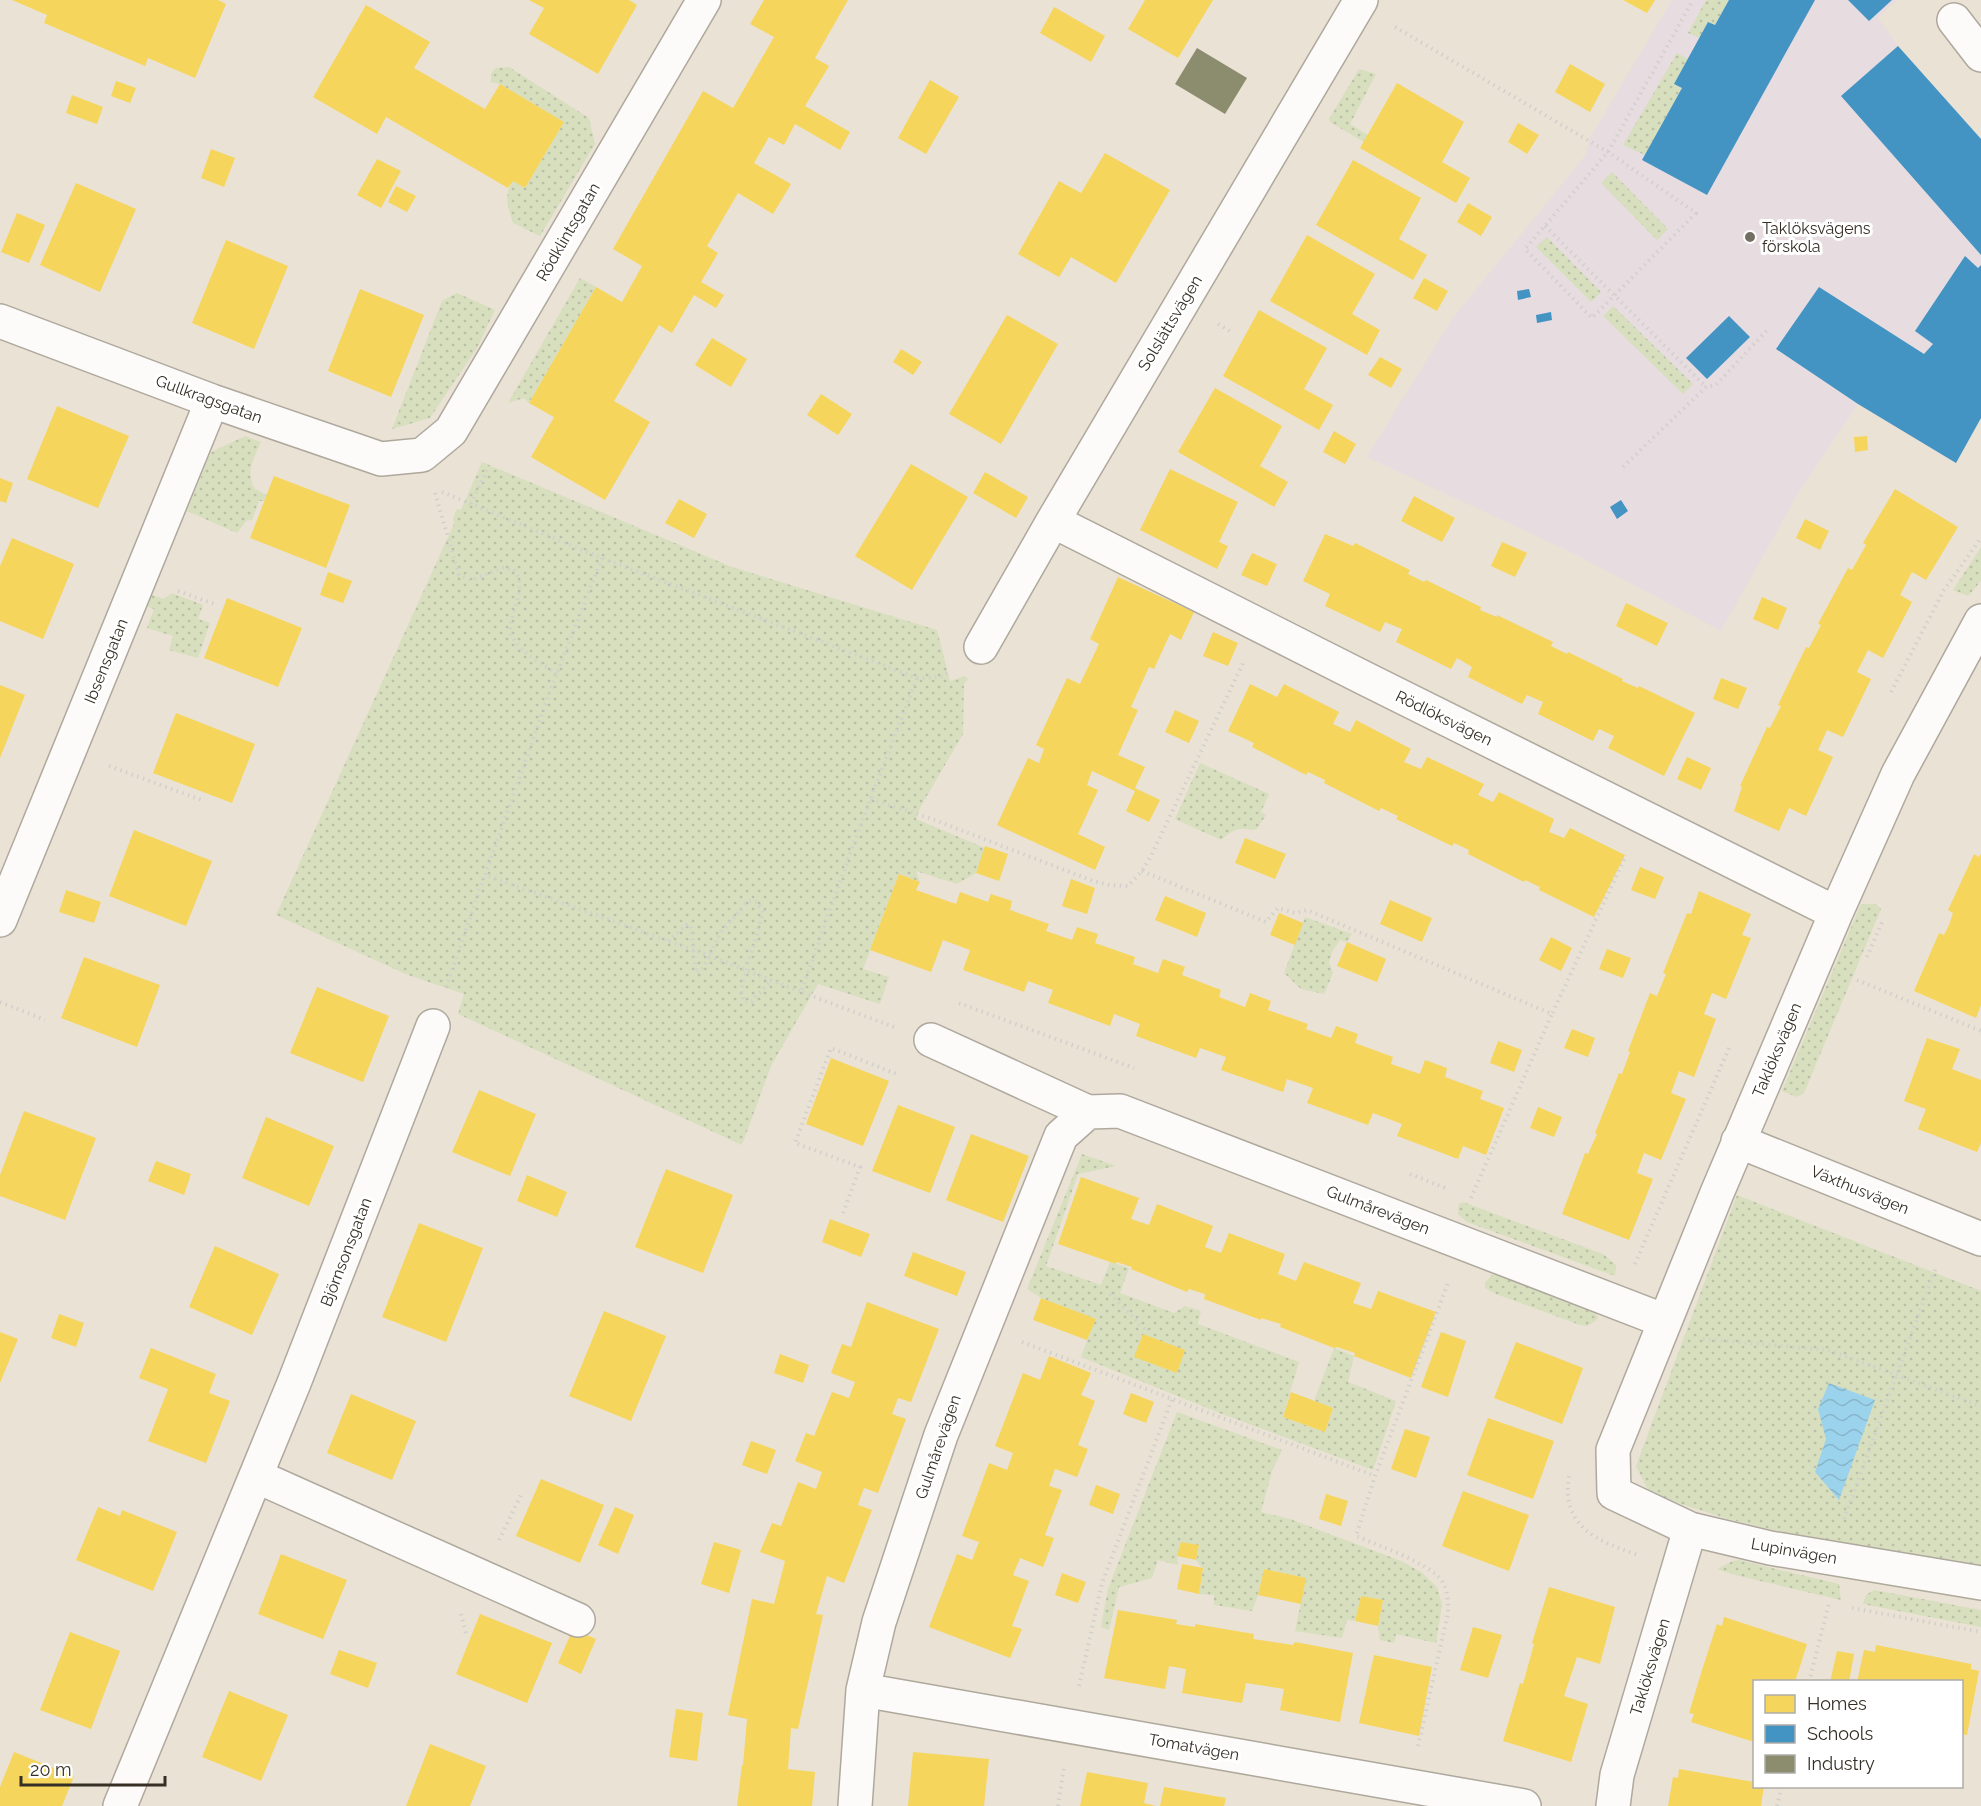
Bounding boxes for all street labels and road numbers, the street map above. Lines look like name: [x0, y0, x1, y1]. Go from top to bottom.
street label: Rödklintsgatan: [532, 179, 604, 285]
street label: Solslättsvägen: [1134, 272, 1206, 374]
street label: Gullkragsgatan: [153, 371, 265, 427]
street label: Ibsensgatan: [80, 616, 132, 706]
street label: Rödlöksvägen: [1393, 686, 1495, 750]
street label: Taklöksvägen: [1749, 1000, 1805, 1100]
street label: Växthusvägen: [1808, 1162, 1912, 1218]
street label: Gulmårevägen: [1324, 1182, 1432, 1238]
street label: Björnsonsgatan: [317, 1195, 375, 1309]
street label: Gulmårevägen: [911, 1392, 965, 1502]
street label: Lupinvägen: [1750, 1534, 1838, 1568]
street label: Taklöksvägen: [1626, 1616, 1674, 1718]
street label: Tomatvägen: [1147, 1730, 1241, 1764]

